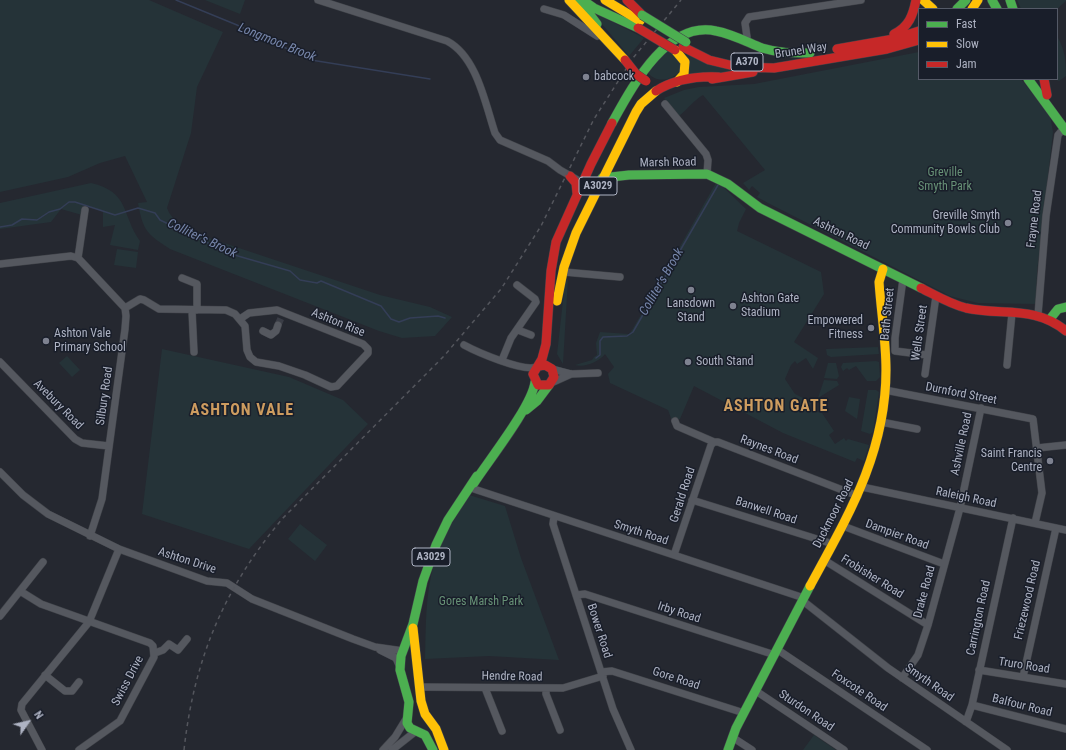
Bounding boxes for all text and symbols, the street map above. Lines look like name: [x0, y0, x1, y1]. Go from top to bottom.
legend: [918, 8, 1058, 80]
text: Fast: [956, 17, 976, 31]
water label: Longmoor Brook: [236, 20, 318, 66]
text: Slow: [956, 37, 979, 51]
street label: Brunel Way: [774, 40, 828, 62]
road number: A370: [731, 53, 763, 71]
text: Jam: [956, 57, 977, 71]
place label: babcock: [594, 70, 634, 84]
marker: babcock: [581, 72, 591, 82]
street label: Marsh Road: [640, 155, 696, 171]
park label: Greville Smyth Park: [918, 166, 972, 194]
road number: A3029: [579, 177, 617, 195]
street label: Frayne Road: [1024, 189, 1046, 249]
place label: Greville Smyth Community Bowls Club: [891, 209, 1000, 237]
street label: Ashton Road: [811, 214, 871, 254]
water label: Colliter's Brook: [165, 216, 239, 262]
marker: Greville Smyth Community Bowls Club: [1003, 218, 1013, 228]
water label: Colliter's Brook: [636, 246, 688, 318]
marker: Lansdown Stand: [686, 285, 696, 295]
street label: Bath Street: [878, 287, 898, 341]
place label: Ashton Gate Stadium: [741, 292, 799, 320]
place label: Lansdown Stand: [667, 297, 715, 325]
marker: Ashton Gate Stadium: [728, 301, 738, 311]
street label: Wells Street: [909, 304, 931, 362]
street label: Ashton Rise: [309, 306, 367, 340]
place label: Empowered Fitness: [808, 314, 863, 342]
marker: Empowered Fitness: [866, 323, 876, 333]
place label: Ashton Vale Primary School: [54, 327, 126, 355]
marker: Ashton Vale Primary School: [41, 336, 51, 346]
place label: South Stand: [696, 355, 753, 369]
marker: South Stand: [683, 357, 693, 367]
street label: Silbury Road: [94, 366, 116, 426]
street label: Avebury Road: [30, 377, 86, 433]
street label: Durnford Street: [924, 380, 998, 408]
district label: ASHTON GATE: [724, 397, 828, 417]
district label: ASHTON VALE: [190, 401, 294, 421]
street label: Ashville Road: [948, 411, 976, 477]
street label: Raynes Road: [738, 432, 800, 468]
place label: Saint Francis Centre: [981, 447, 1042, 475]
marker: Saint Francis Centre: [1045, 456, 1055, 466]
street label: Gerald Road: [667, 465, 699, 525]
street label: Duckmoor Road: [811, 477, 857, 551]
street label: Raleigh Road: [934, 485, 998, 511]
street label: Banwell Road: [733, 494, 799, 528]
street label: Smyth Road: [612, 517, 670, 549]
street label: Dampier Road: [863, 517, 931, 553]
street label: Ashton Drive: [156, 545, 218, 577]
road number: A3029: [412, 548, 450, 566]
street label: Frobisher Road: [838, 552, 906, 602]
street label: Friezewood Road: [1012, 559, 1044, 641]
street label: Drake Road: [911, 564, 939, 620]
street label: Carrington Road: [964, 579, 994, 657]
park label: Gores Marsh Park: [439, 595, 523, 609]
street label: Irby Road: [656, 599, 702, 627]
street label: Bower Road: [583, 602, 615, 660]
street label: Swiss Drive: [109, 654, 147, 708]
street label: Truro Road: [997, 655, 1051, 677]
street label: Smyth Road: [902, 661, 956, 705]
street label: Gore Road: [650, 665, 702, 693]
street label: Foxcote Road: [828, 667, 890, 715]
street label: Hendre Road: [481, 669, 543, 685]
street label: Sturdon Road: [776, 687, 836, 735]
street label: Balfour Road: [991, 692, 1053, 720]
north arrow: [8, 702, 48, 742]
text: N: [31, 709, 46, 721]

